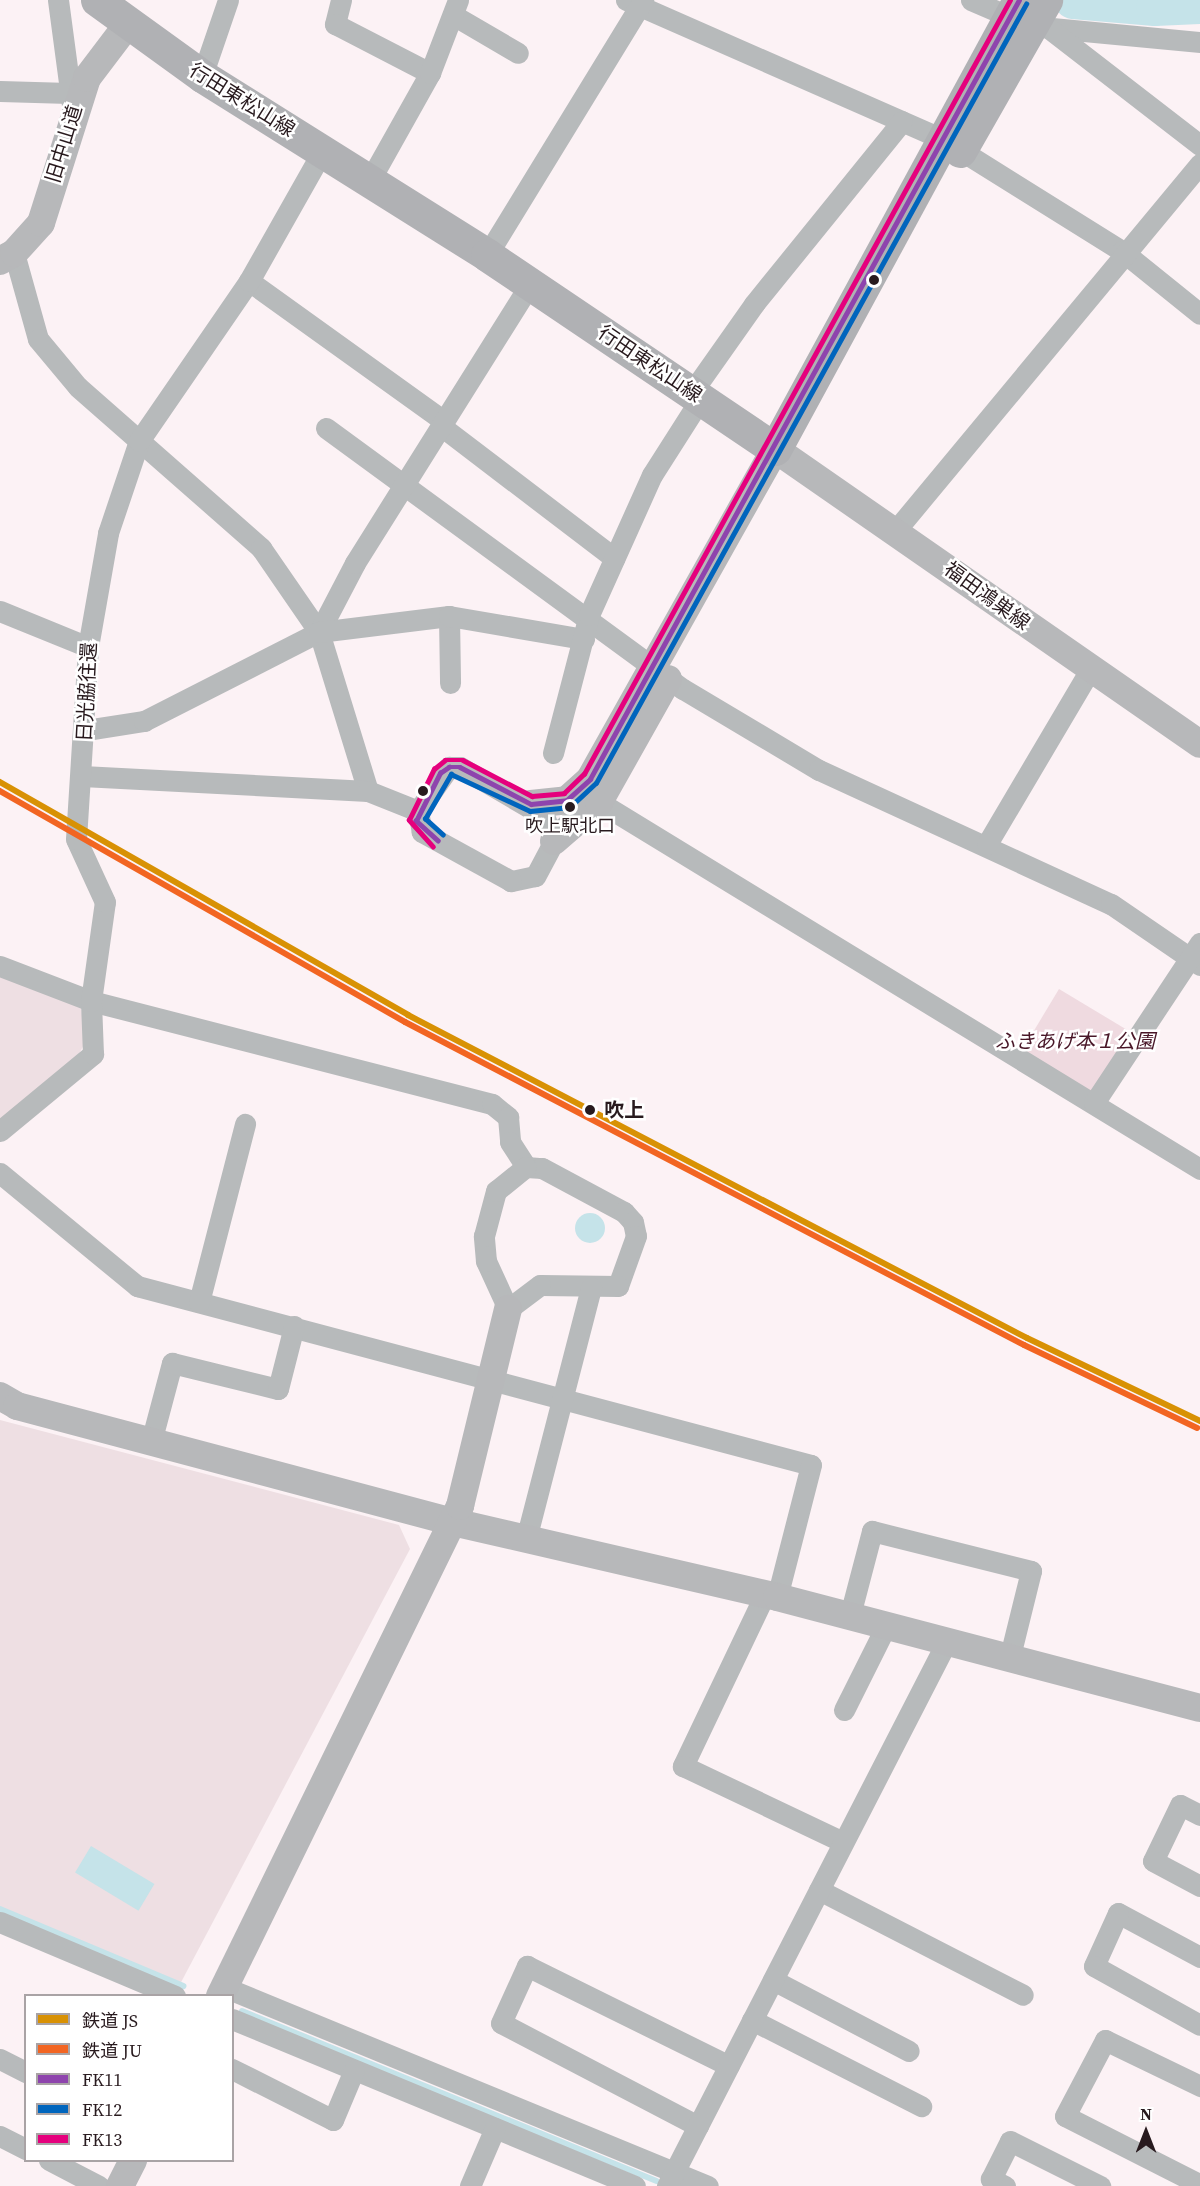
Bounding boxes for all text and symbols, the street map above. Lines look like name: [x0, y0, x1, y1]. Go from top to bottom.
street label: 行田東松山線: [185, 58, 299, 142]
street label: 旧中山道: [41, 102, 87, 186]
unlabelled marker: [868, 274, 880, 286]
street label: 行田東松山線: [594, 321, 706, 407]
street label: 福田鴻巣線: [939, 557, 1035, 635]
street label: 日光脇往還: [72, 641, 102, 743]
unlabelled marker: [417, 785, 429, 797]
marker: 吹上駅北口: [564, 801, 576, 813]
place label: 吹上駅北口: [525, 815, 615, 837]
park label: ふきあげ本１公園: [995, 1029, 1155, 1053]
place label: 吹上: [604, 1098, 644, 1122]
marker: 吹上: [581, 1101, 599, 1119]
legend: [24, 1994, 234, 2162]
text: 鉄道 JS: [82, 2008, 138, 2033]
text: 鉄道 JU: [82, 2038, 142, 2063]
text: FK11: [82, 2067, 122, 2092]
text: FK12: [82, 2097, 122, 2122]
north arrow: [1116, 2102, 1176, 2162]
text: N: [1140, 2103, 1152, 2125]
text: FK13: [82, 2127, 122, 2152]

